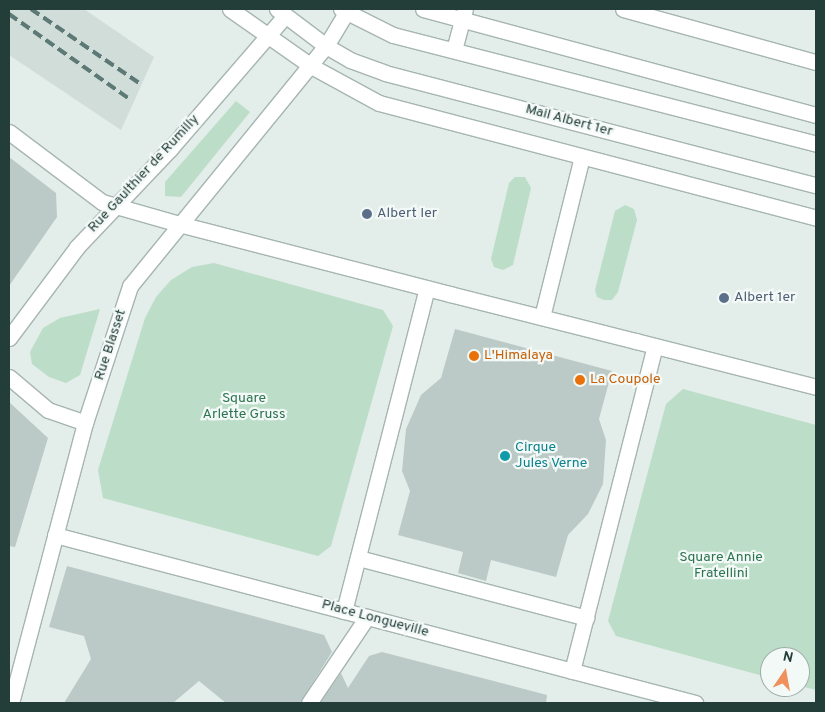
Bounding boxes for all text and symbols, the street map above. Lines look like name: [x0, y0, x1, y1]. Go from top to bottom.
street label: Mail Albert 1er: [523, 101, 615, 141]
street label: Rue Gaulthier de Rumilly: [85, 112, 203, 236]
place label: Albert Ier: [377, 206, 437, 222]
marker: Albert Ier: [361, 208, 373, 220]
place label: Albert 1er: [734, 290, 796, 306]
marker: Albert 1er: [718, 292, 730, 304]
street label: Rue Blasset: [92, 307, 130, 383]
place label: L'Himalaya: [484, 348, 553, 364]
marker: L'Himalaya: [468, 350, 480, 362]
place label: La Coupole: [590, 372, 661, 388]
marker: La Coupole: [574, 374, 586, 386]
park label: Square Arlette Gruss: [203, 391, 285, 424]
place label: Cirque Jules Verne: [515, 440, 588, 472]
marker: Cirque Jules Verne: [499, 450, 511, 462]
park label: Square Annie Fratellini: [679, 550, 763, 582]
street label: Place Longueville: [320, 597, 430, 641]
north arrow: [760, 647, 810, 697]
text: N: [781, 648, 795, 667]

